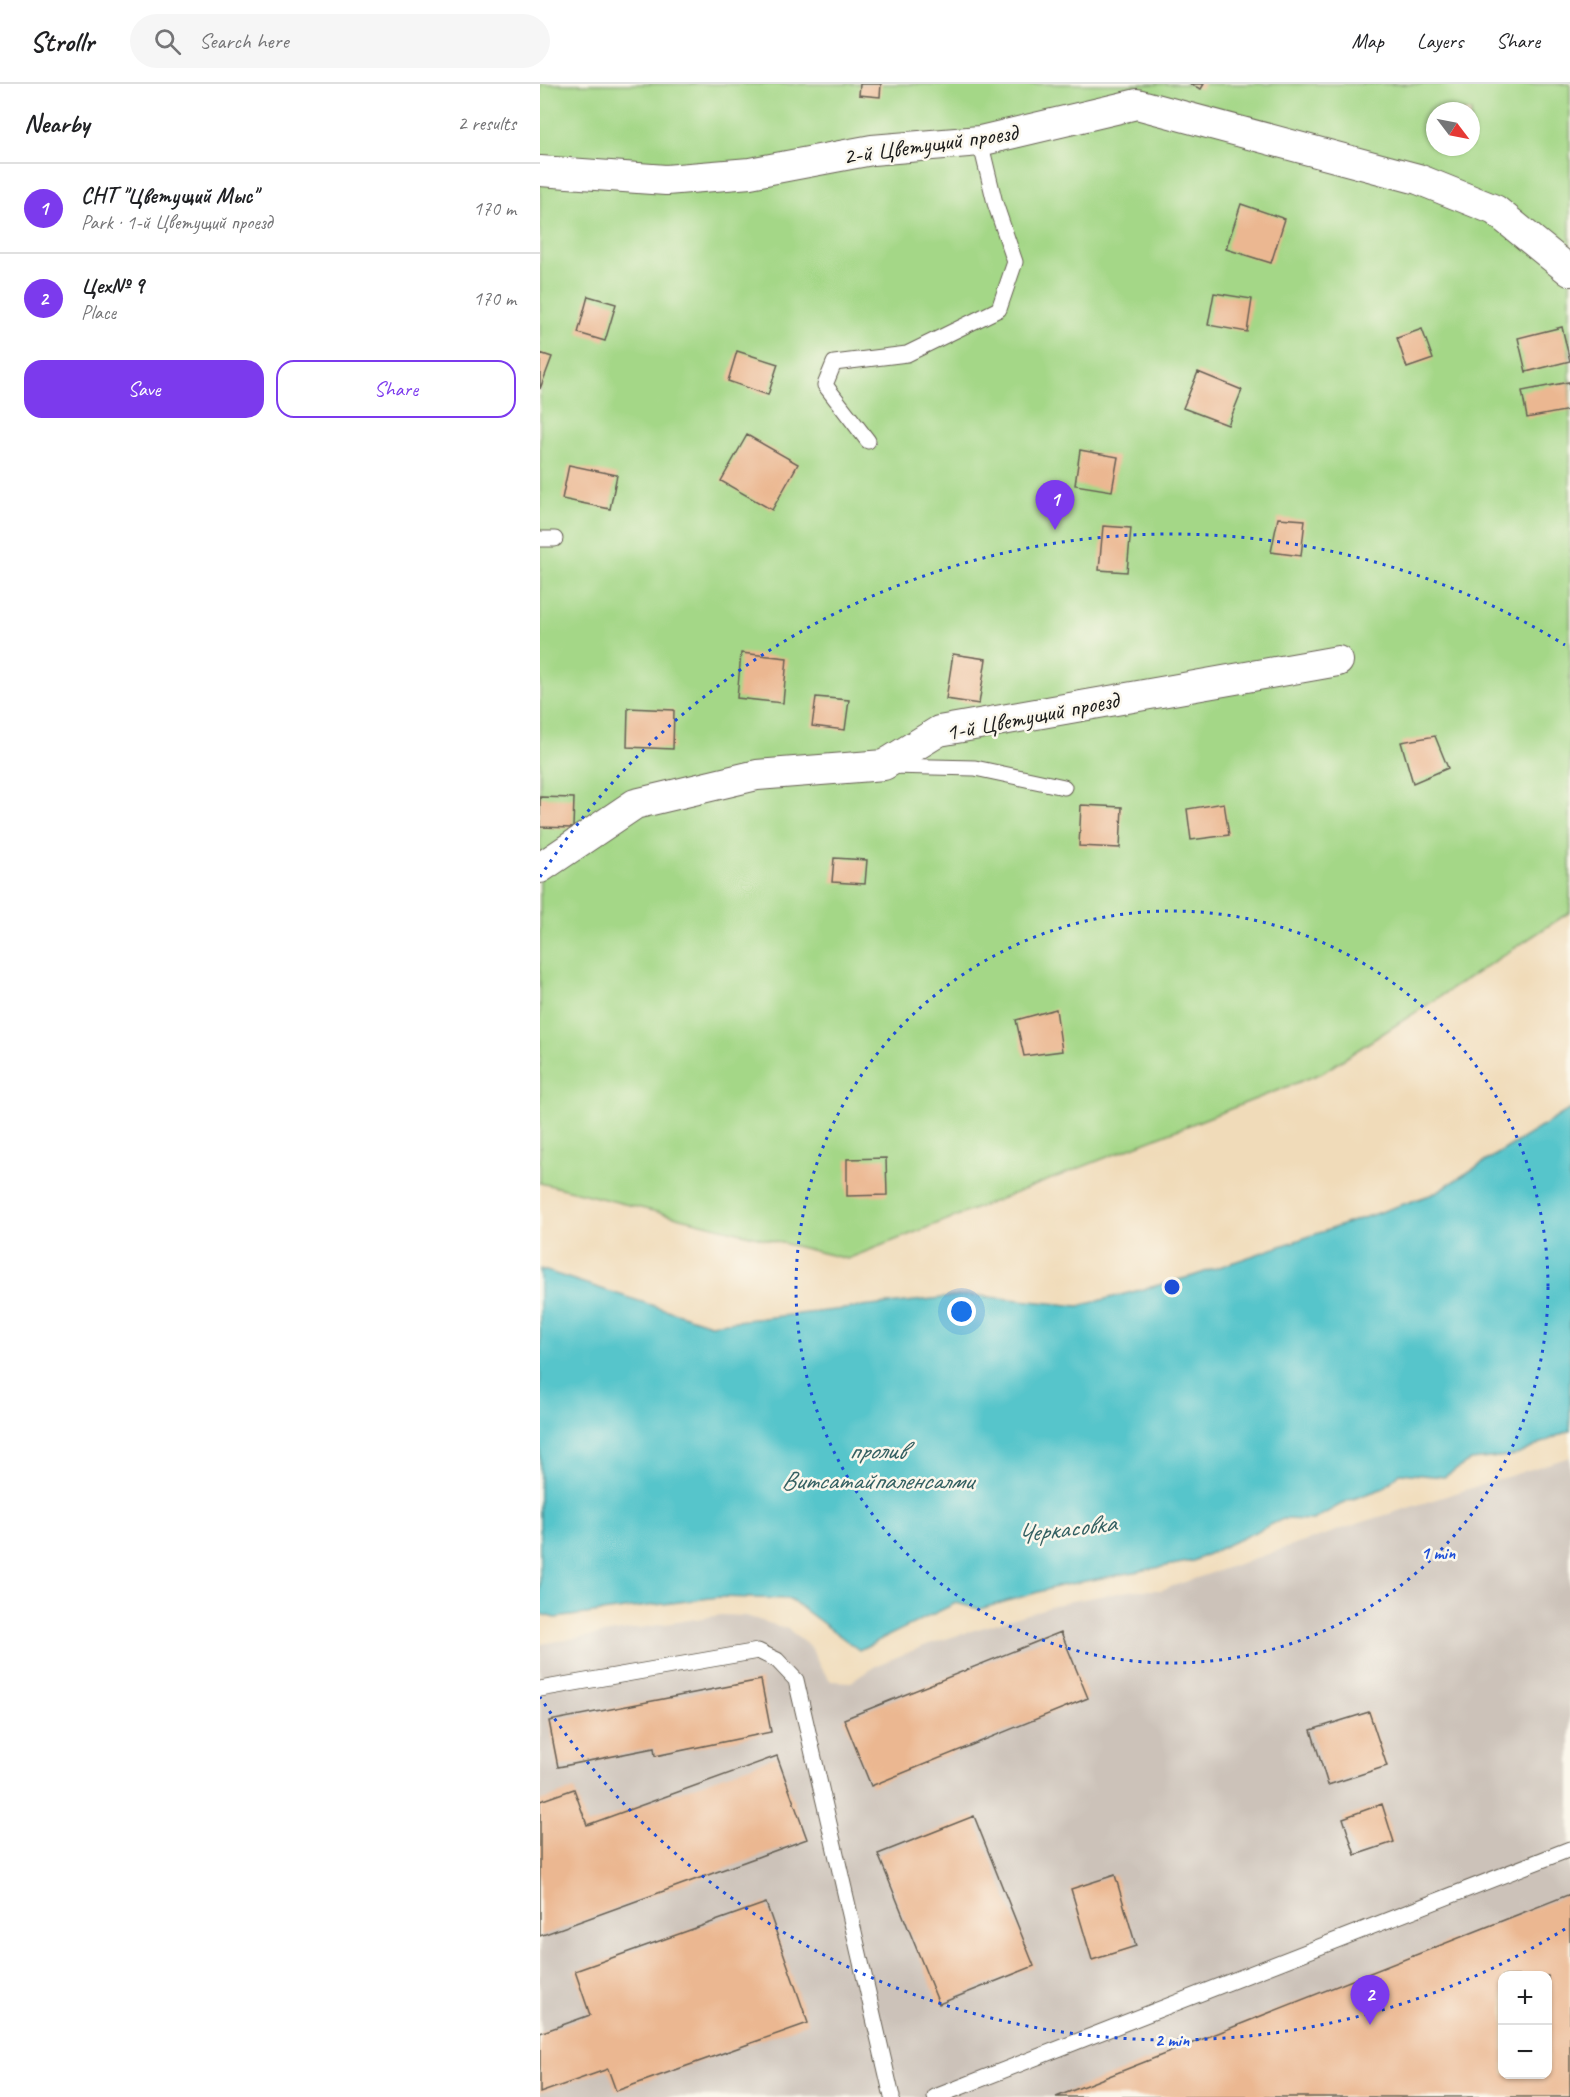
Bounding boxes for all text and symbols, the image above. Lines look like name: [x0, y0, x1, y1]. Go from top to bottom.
search box: [130, 14, 550, 68]
text: Strollr: [30, 24, 94, 59]
icon: search: [151, 25, 184, 58]
text: Search here: [199, 27, 289, 55]
text: Map: [1351, 28, 1384, 54]
text: Layers: [1417, 28, 1463, 54]
text: Share: [1496, 28, 1540, 54]
north arrow: [1426, 102, 1480, 156]
text: Nearby: [24, 107, 89, 140]
text: 2 results: [457, 111, 516, 136]
street label: 2-й Цветущий проезд: [841, 117, 1021, 171]
text: СНТ "Цветущий Мыс": [81, 182, 258, 210]
text: 1: [39, 196, 48, 221]
text: 170 m: [473, 196, 516, 221]
text: Park · 1-й Цветущий проезд: [81, 210, 272, 235]
text: Цех№ 9: [81, 272, 144, 300]
text: 2: [39, 286, 48, 311]
text: 170 m: [473, 286, 516, 311]
text: Place: [81, 300, 116, 325]
button: Save: [24, 360, 264, 418]
button: Share: [276, 360, 516, 418]
pin: 1: [1036, 480, 1074, 530]
street label: 1-й Цветущий проезд: [943, 684, 1123, 747]
centre of rings: [1162, 1277, 1182, 1297]
your location: [947, 1297, 976, 1326]
water label: пролив Витсатайпаленсалми: [781, 1434, 977, 1497]
water label: Черкасовка: [1015, 1506, 1120, 1551]
text: 1 min: [1421, 1542, 1456, 1564]
map controls: [1498, 1971, 1552, 2079]
button: +: [1498, 1971, 1552, 2025]
pin: 2: [1350, 1976, 1390, 2025]
button: −: [1498, 2025, 1552, 2079]
text: 2 min: [1155, 2029, 1190, 2051]

